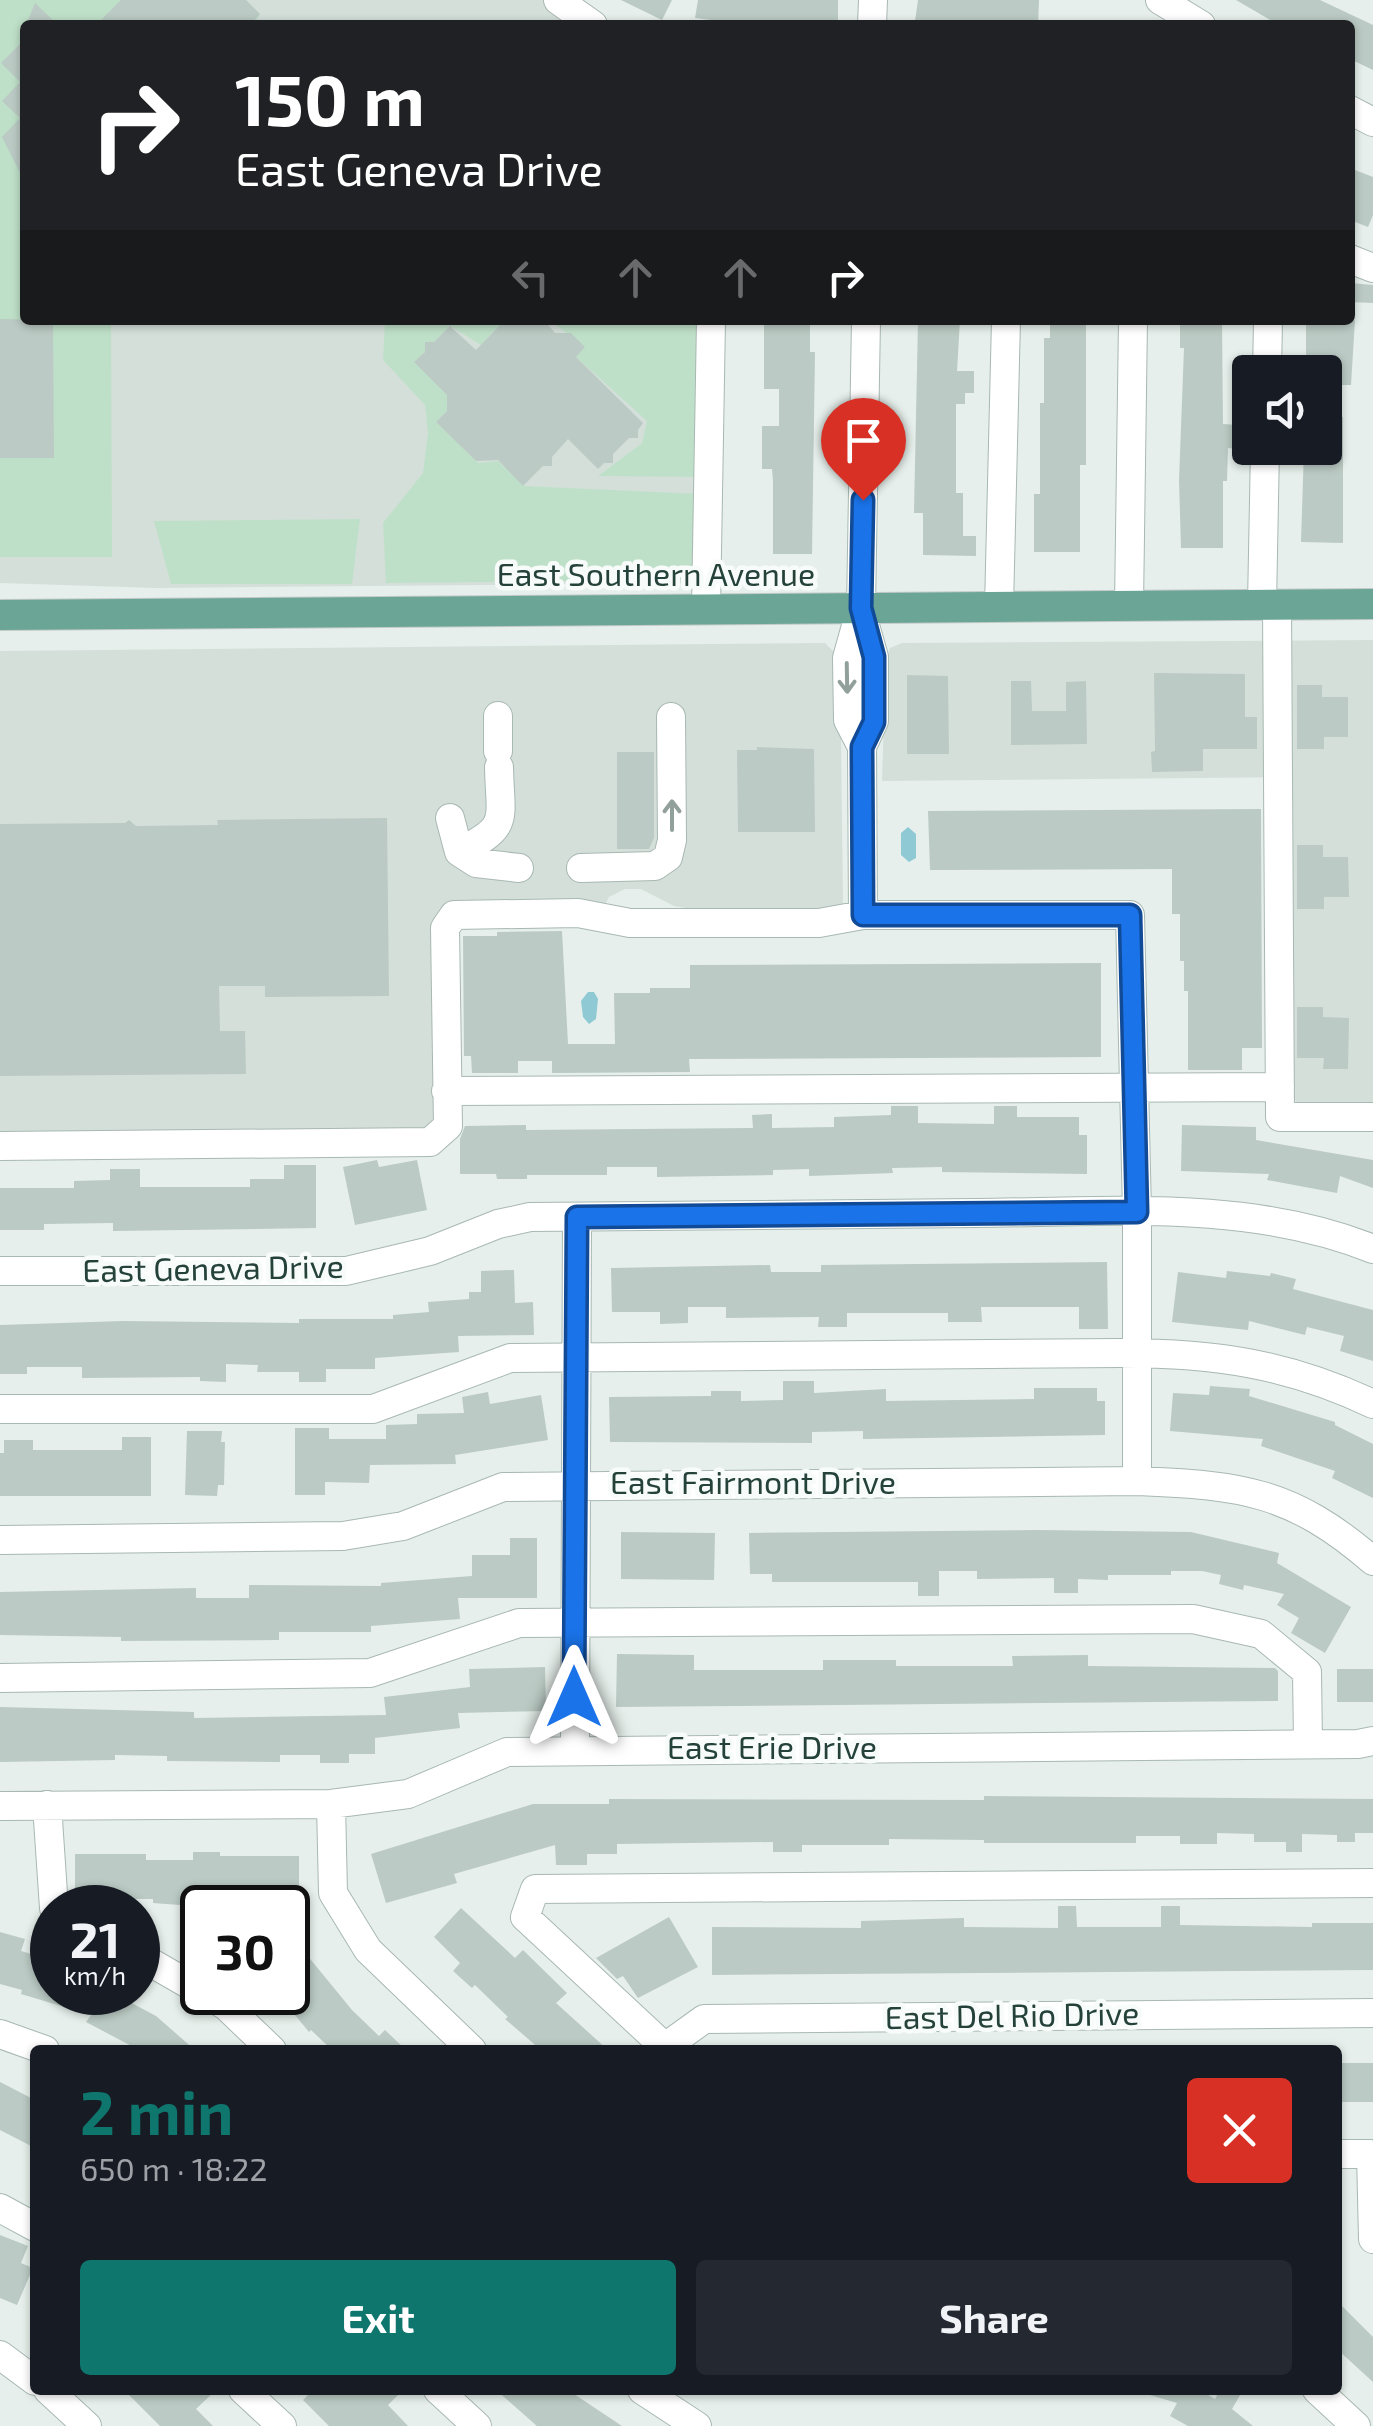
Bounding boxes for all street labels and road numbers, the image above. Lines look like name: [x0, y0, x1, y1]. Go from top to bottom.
street label: East Southern Avenue: [497, 554, 815, 592]
street label: East Geneva Drive: [82, 1246, 344, 1288]
street label: East Fairmont Drive: [610, 1462, 896, 1500]
street label: East Erie Drive: [667, 1727, 877, 1765]
street label: East Del Rio Drive: [884, 1993, 1139, 2035]

